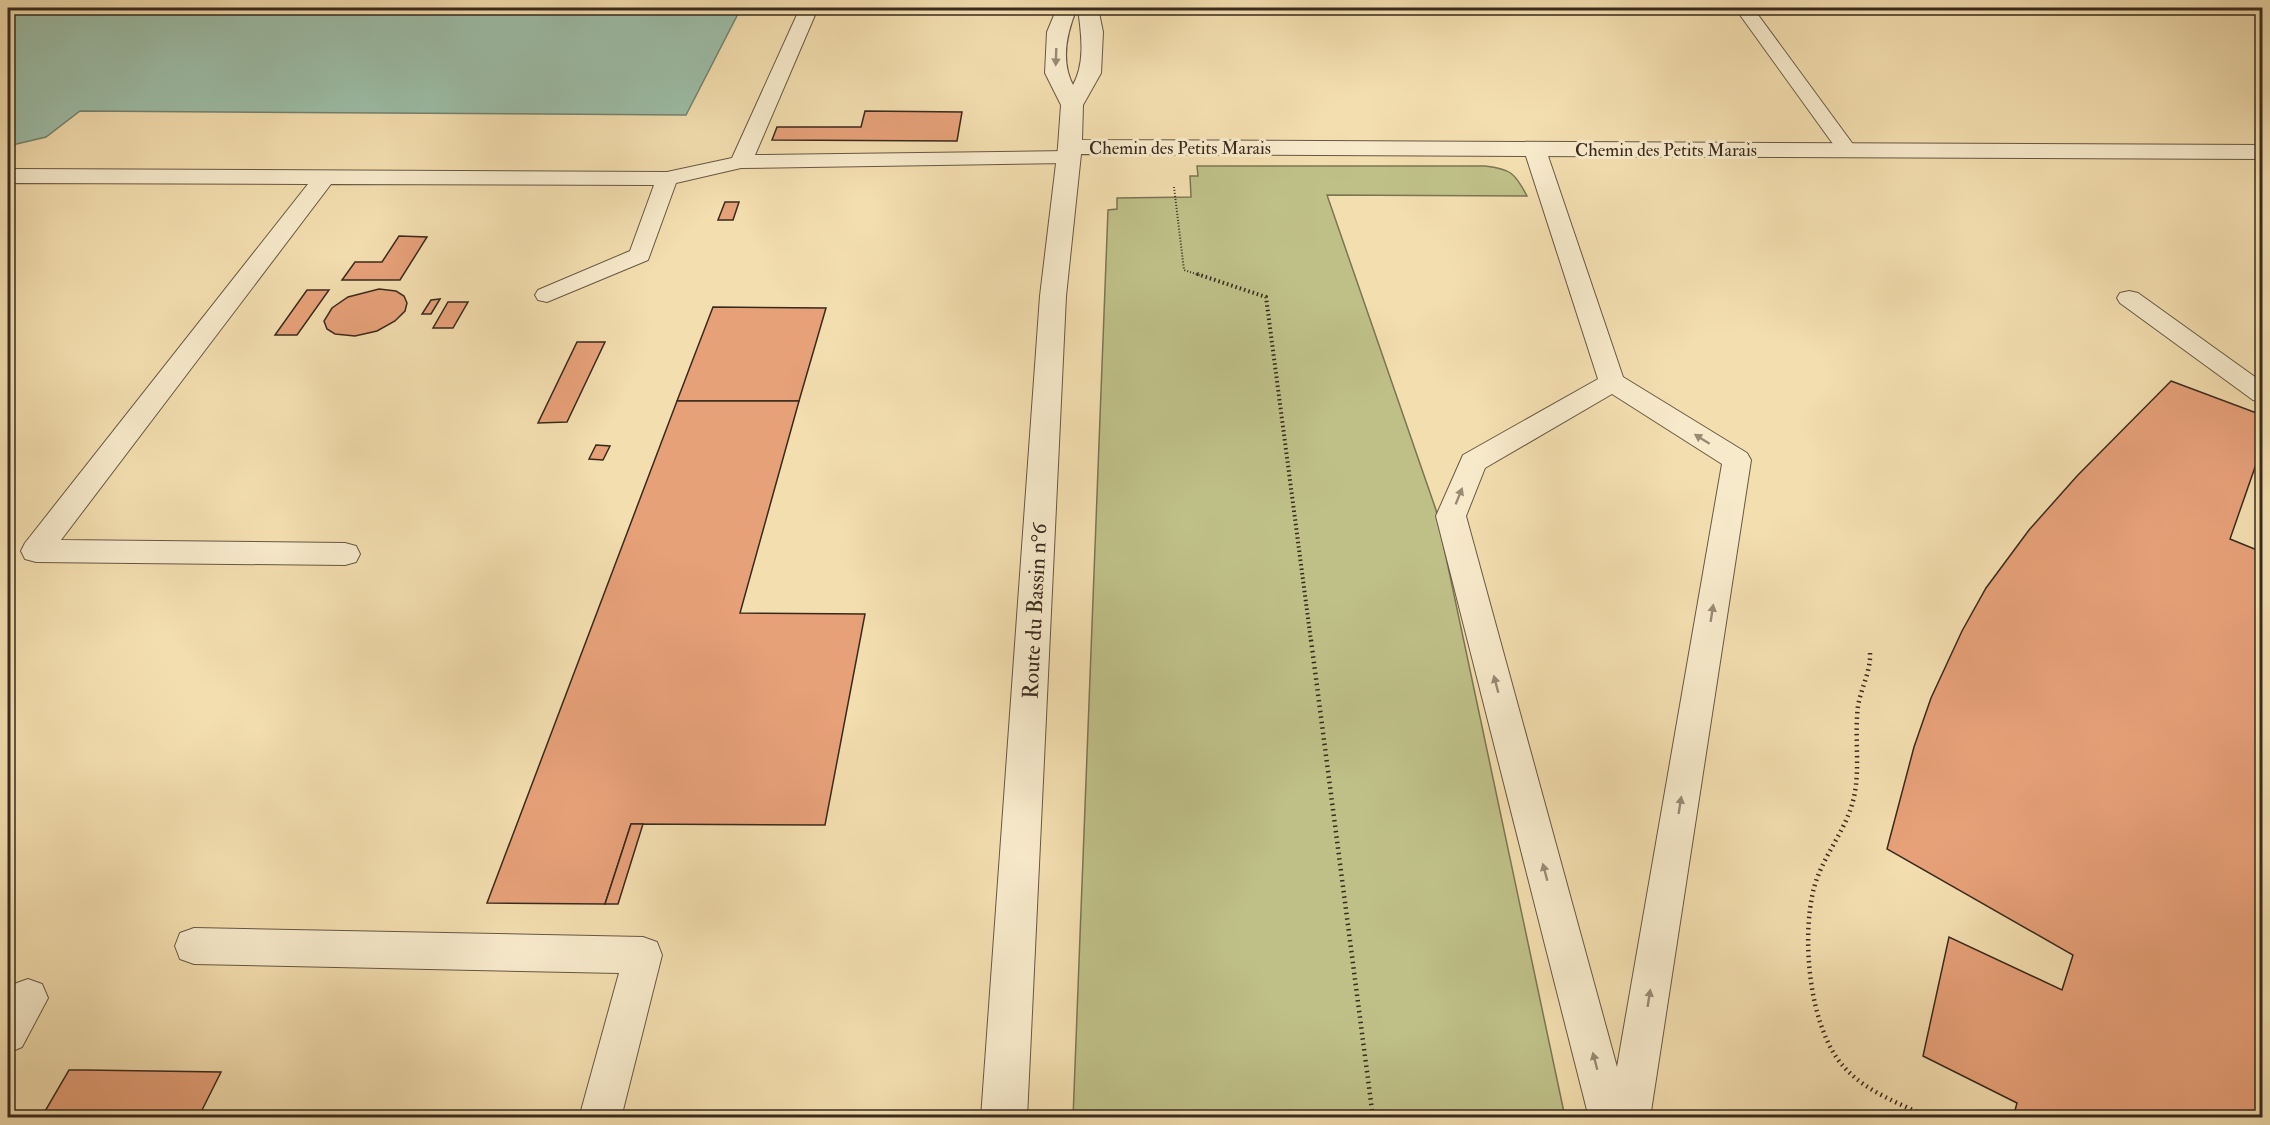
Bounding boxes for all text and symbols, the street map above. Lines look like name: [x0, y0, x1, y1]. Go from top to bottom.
one-way arrow: [1051, 47, 1061, 66]
street label: Chemin des Petits Marais: [1089, 137, 1271, 160]
street label: Chemin des Petits Marais: [1575, 139, 1757, 162]
one-way arrow: [1694, 433, 1710, 444]
one-way arrow: [1455, 487, 1464, 505]
street label: Route du Bassin n°6: [1016, 521, 1054, 700]
one-way arrow: [1707, 603, 1716, 622]
one-way arrow: [1490, 675, 1500, 693]
one-way arrow: [1676, 796, 1685, 815]
one-way arrow: [1540, 863, 1550, 882]
one-way arrow: [1645, 988, 1654, 1007]
one-way arrow: [1590, 1052, 1600, 1070]

